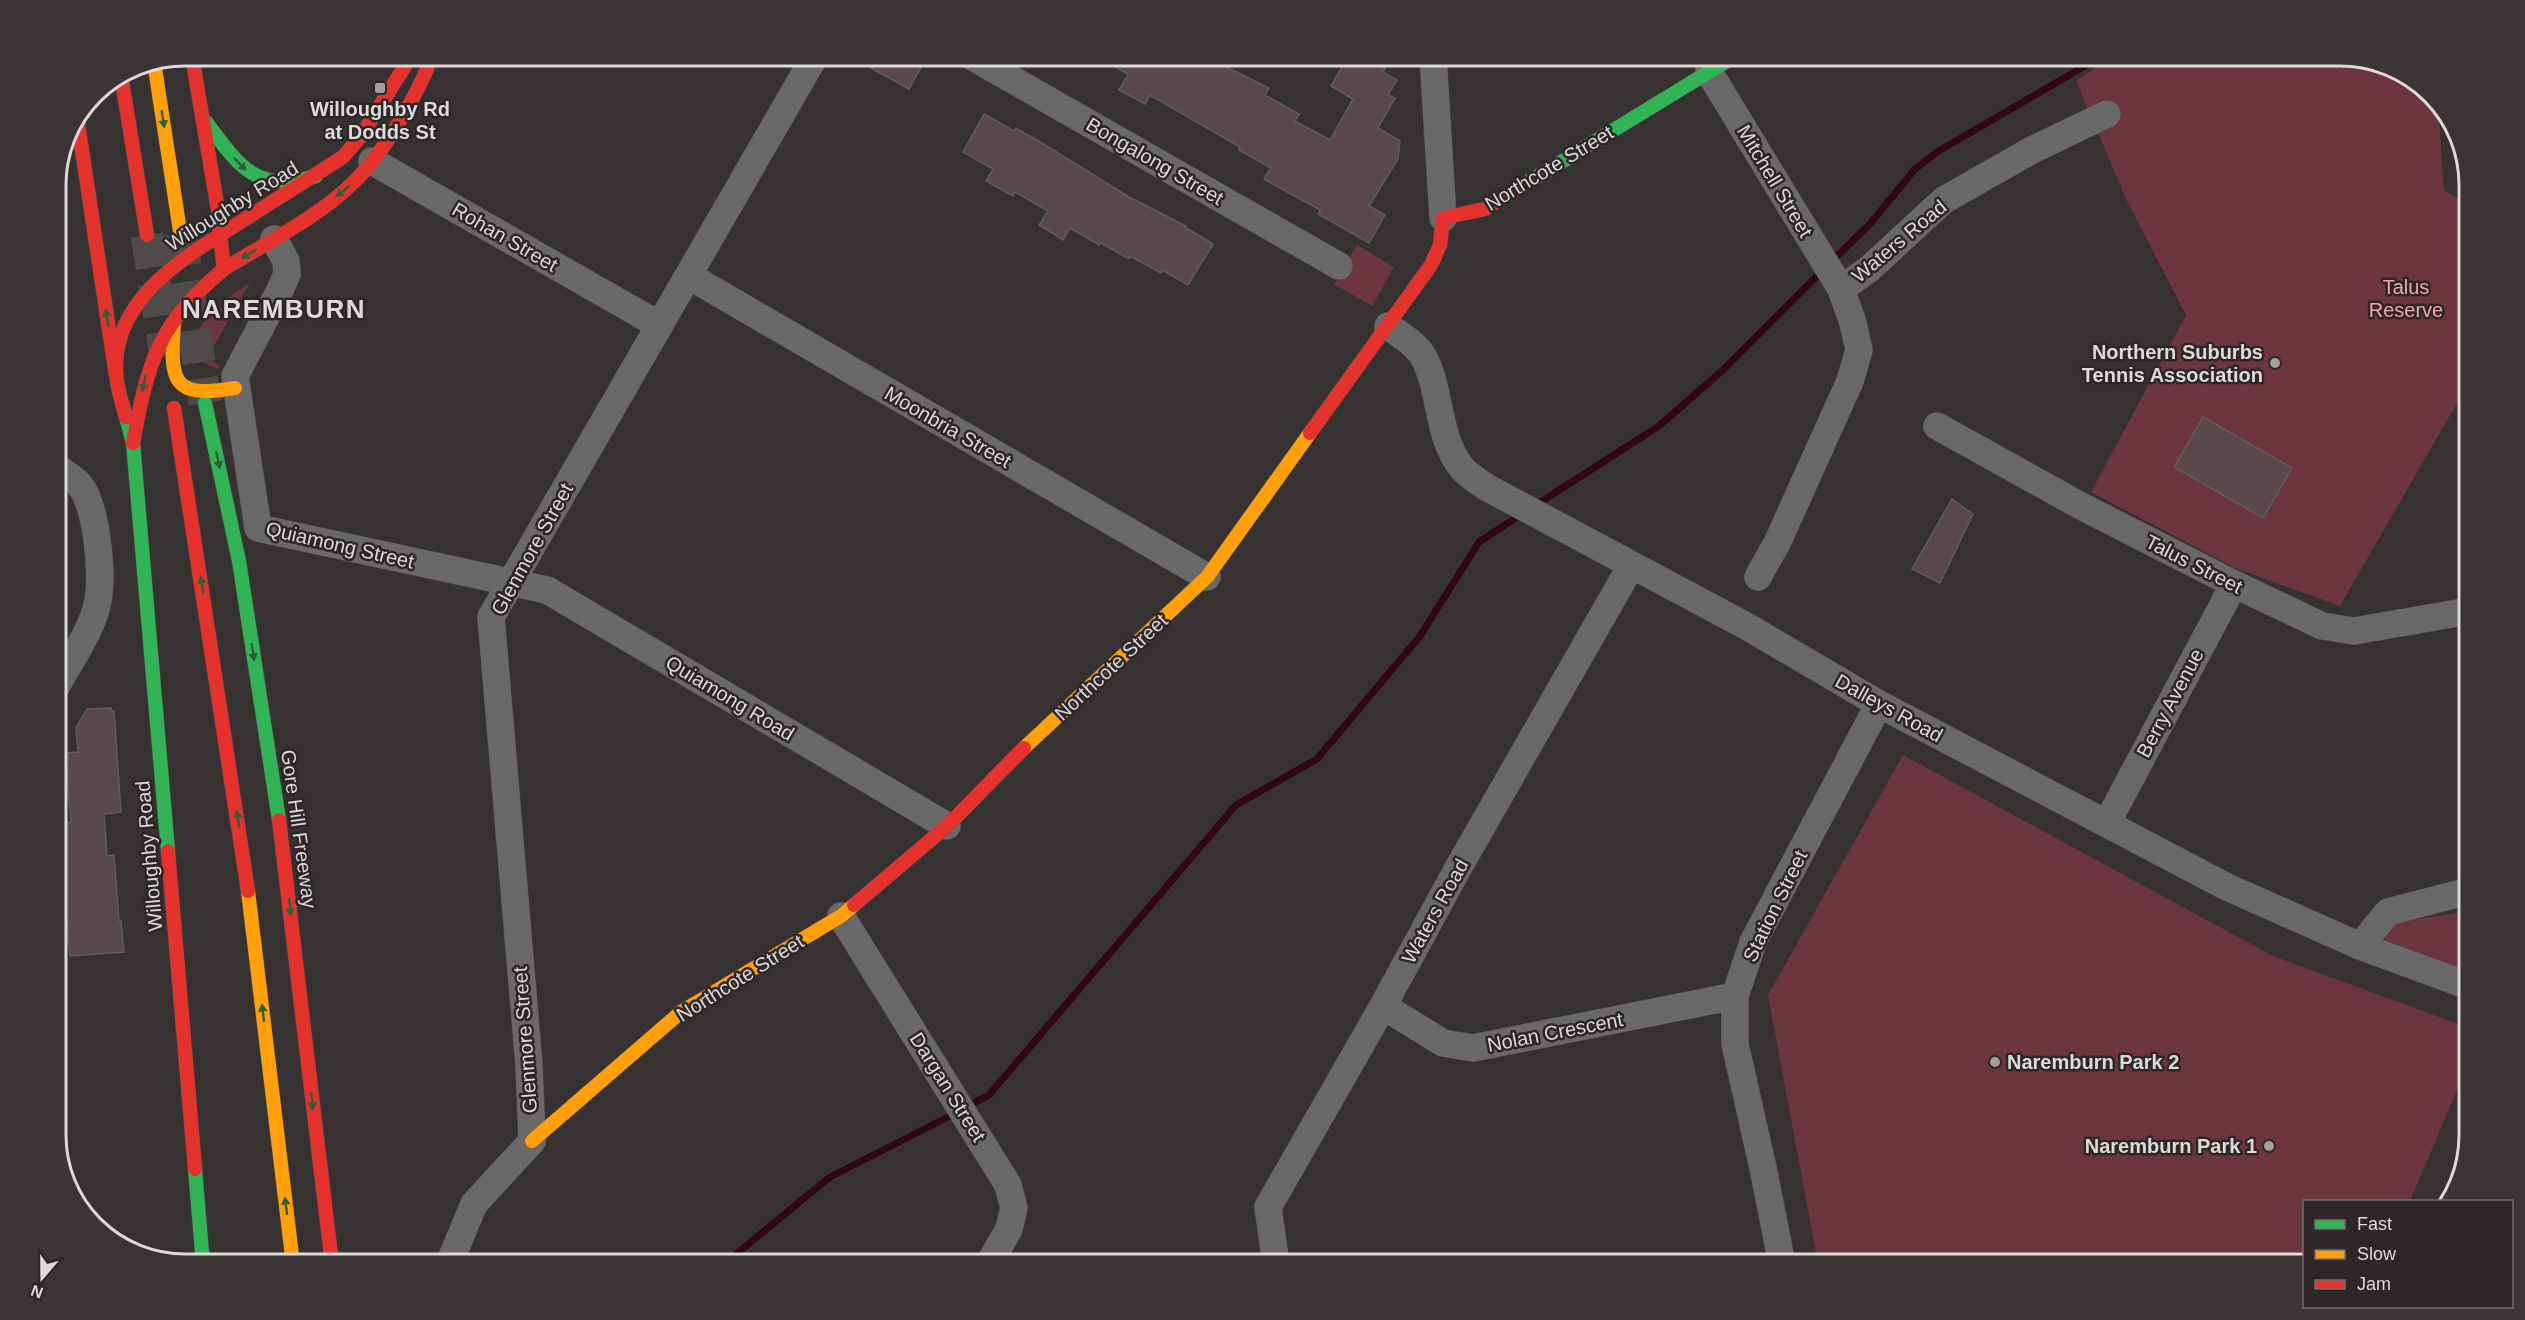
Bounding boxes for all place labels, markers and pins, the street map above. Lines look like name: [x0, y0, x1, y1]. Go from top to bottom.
marker: Willoughby Rd at Dodds St: [373, 81, 387, 95]
place label: Willoughby Rd at Dodds St: [310, 98, 450, 143]
place label: Northern Suburbs Tennis Association: [2082, 341, 2263, 386]
marker: Northern Suburbs Tennis Association: [2268, 356, 2282, 370]
place label: Naremburn Park 2: [2007, 1051, 2179, 1073]
marker: Naremburn Park 2: [1988, 1055, 2002, 1069]
place label: Naremburn Park 1: [2085, 1135, 2257, 1157]
marker: Naremburn Park 1: [2262, 1139, 2276, 1153]

